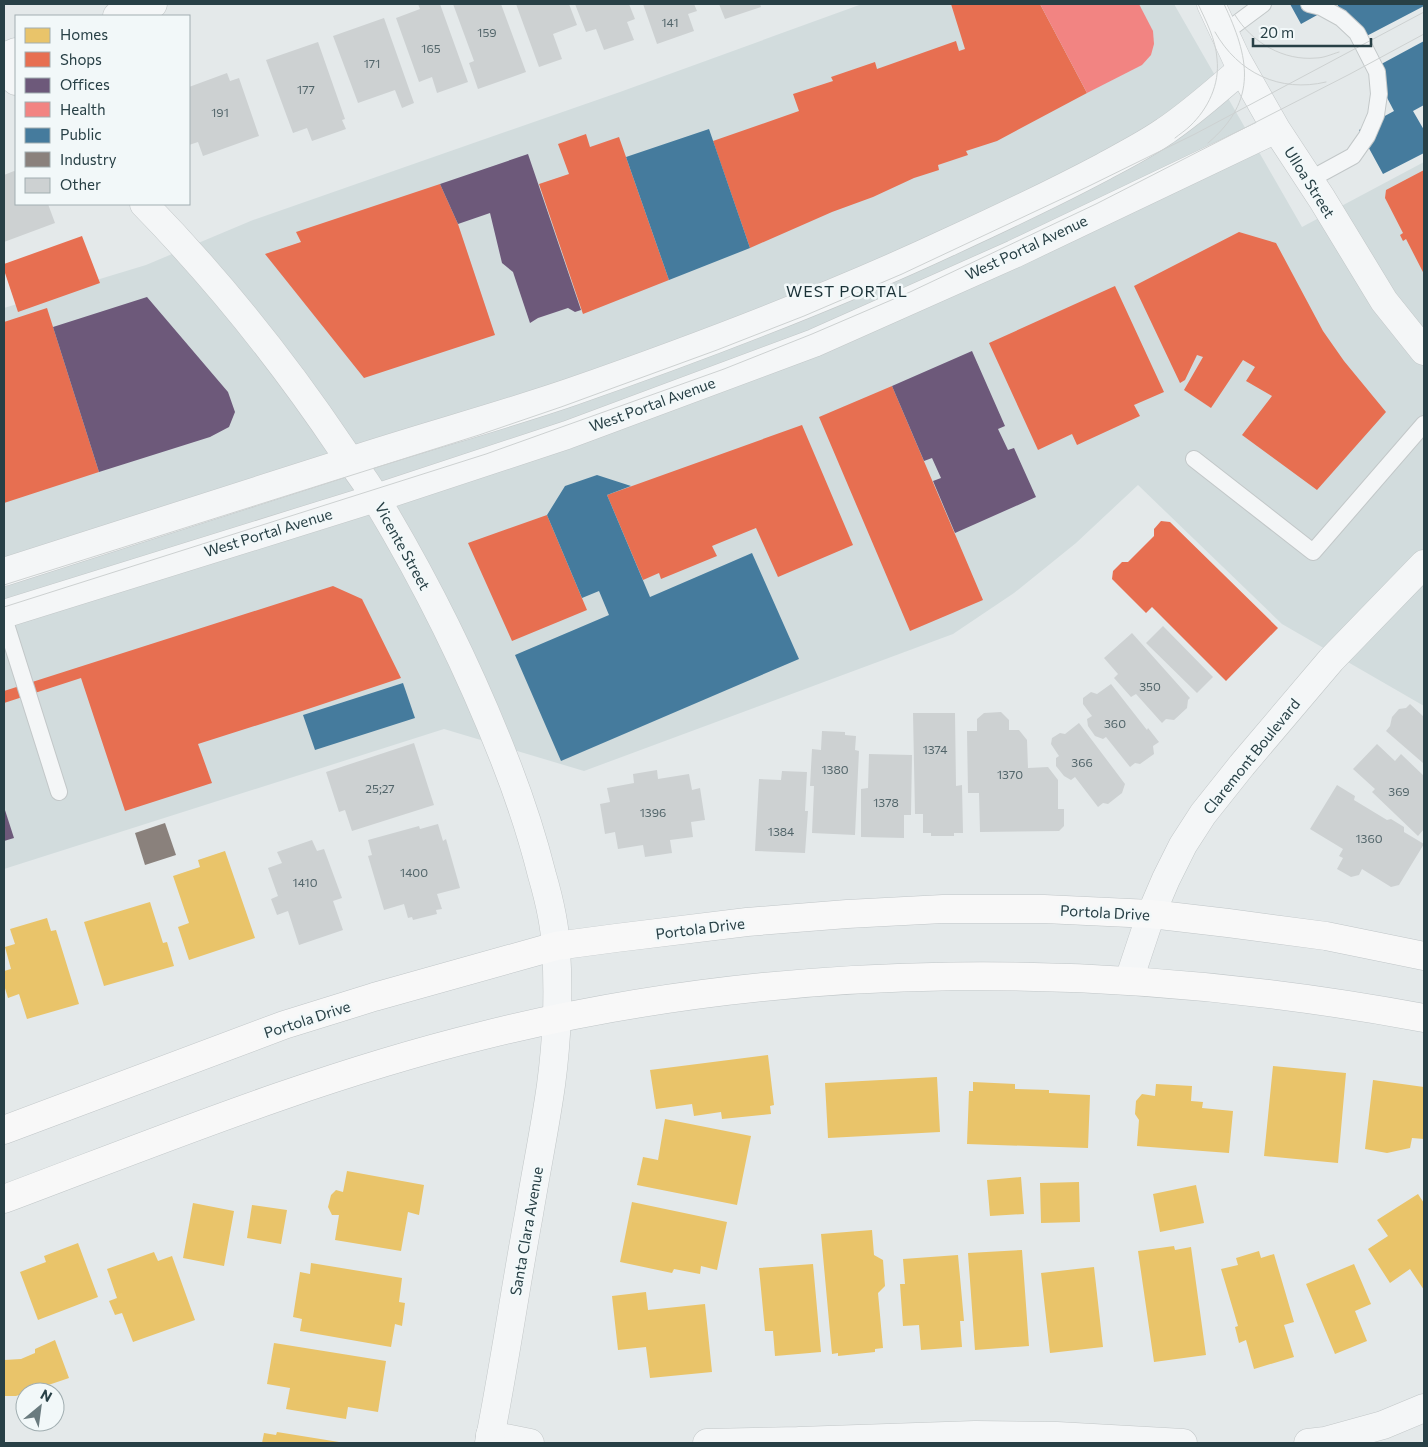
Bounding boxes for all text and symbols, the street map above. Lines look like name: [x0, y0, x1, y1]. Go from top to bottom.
legend: [15, 15, 190, 205]
house number: 141: [661, 15, 679, 29]
scale bar: [1253, 15, 1370, 47]
text: 20 m: [1260, 23, 1294, 41]
text: Homes: [60, 25, 108, 43]
house number: 159: [477, 25, 497, 39]
house number: 165: [421, 41, 441, 55]
text: Shops: [60, 50, 102, 68]
house number: 171: [364, 56, 380, 70]
text: Offices: [60, 75, 110, 93]
house number: 177: [297, 82, 315, 96]
text: Health: [60, 100, 106, 118]
house number: 191: [211, 105, 229, 119]
text: Public: [60, 125, 102, 143]
street label: Ulloa Street: [1281, 143, 1339, 221]
text: Industry: [60, 150, 117, 168]
text: Other: [60, 175, 101, 193]
street label: West Portal Avenue: [962, 211, 1090, 283]
district label: WEST PORTAL: [786, 281, 908, 300]
street label: West Portal Avenue: [587, 373, 718, 435]
street label: Vicente Street: [372, 499, 434, 593]
street label: West Portal Avenue: [202, 504, 334, 560]
house number: 350: [1139, 679, 1161, 693]
street label: Claremont Boulevard: [1199, 695, 1303, 817]
house number: 360: [1104, 716, 1126, 730]
house number: 1374: [923, 742, 947, 756]
house number: 366: [1071, 755, 1093, 769]
house number: 1380: [821, 762, 849, 776]
house number: 1370: [997, 767, 1023, 781]
house number: 25;27: [365, 781, 395, 796]
house number: 369: [1388, 784, 1410, 798]
house number: 1378: [873, 795, 899, 809]
house number: 1396: [640, 805, 666, 819]
house number: 1384: [768, 824, 794, 838]
house number: 1360: [1355, 831, 1383, 845]
house number: 1400: [400, 865, 428, 879]
house number: 1410: [293, 875, 318, 889]
street label: Portola Drive: [1060, 901, 1150, 923]
street label: Portola Drive: [654, 914, 746, 942]
street label: Portola Drive: [261, 997, 353, 1041]
street label: Santa Clara Avenue: [506, 1165, 546, 1297]
north arrow: [15, 1382, 65, 1432]
text: N: [38, 1385, 55, 1405]

